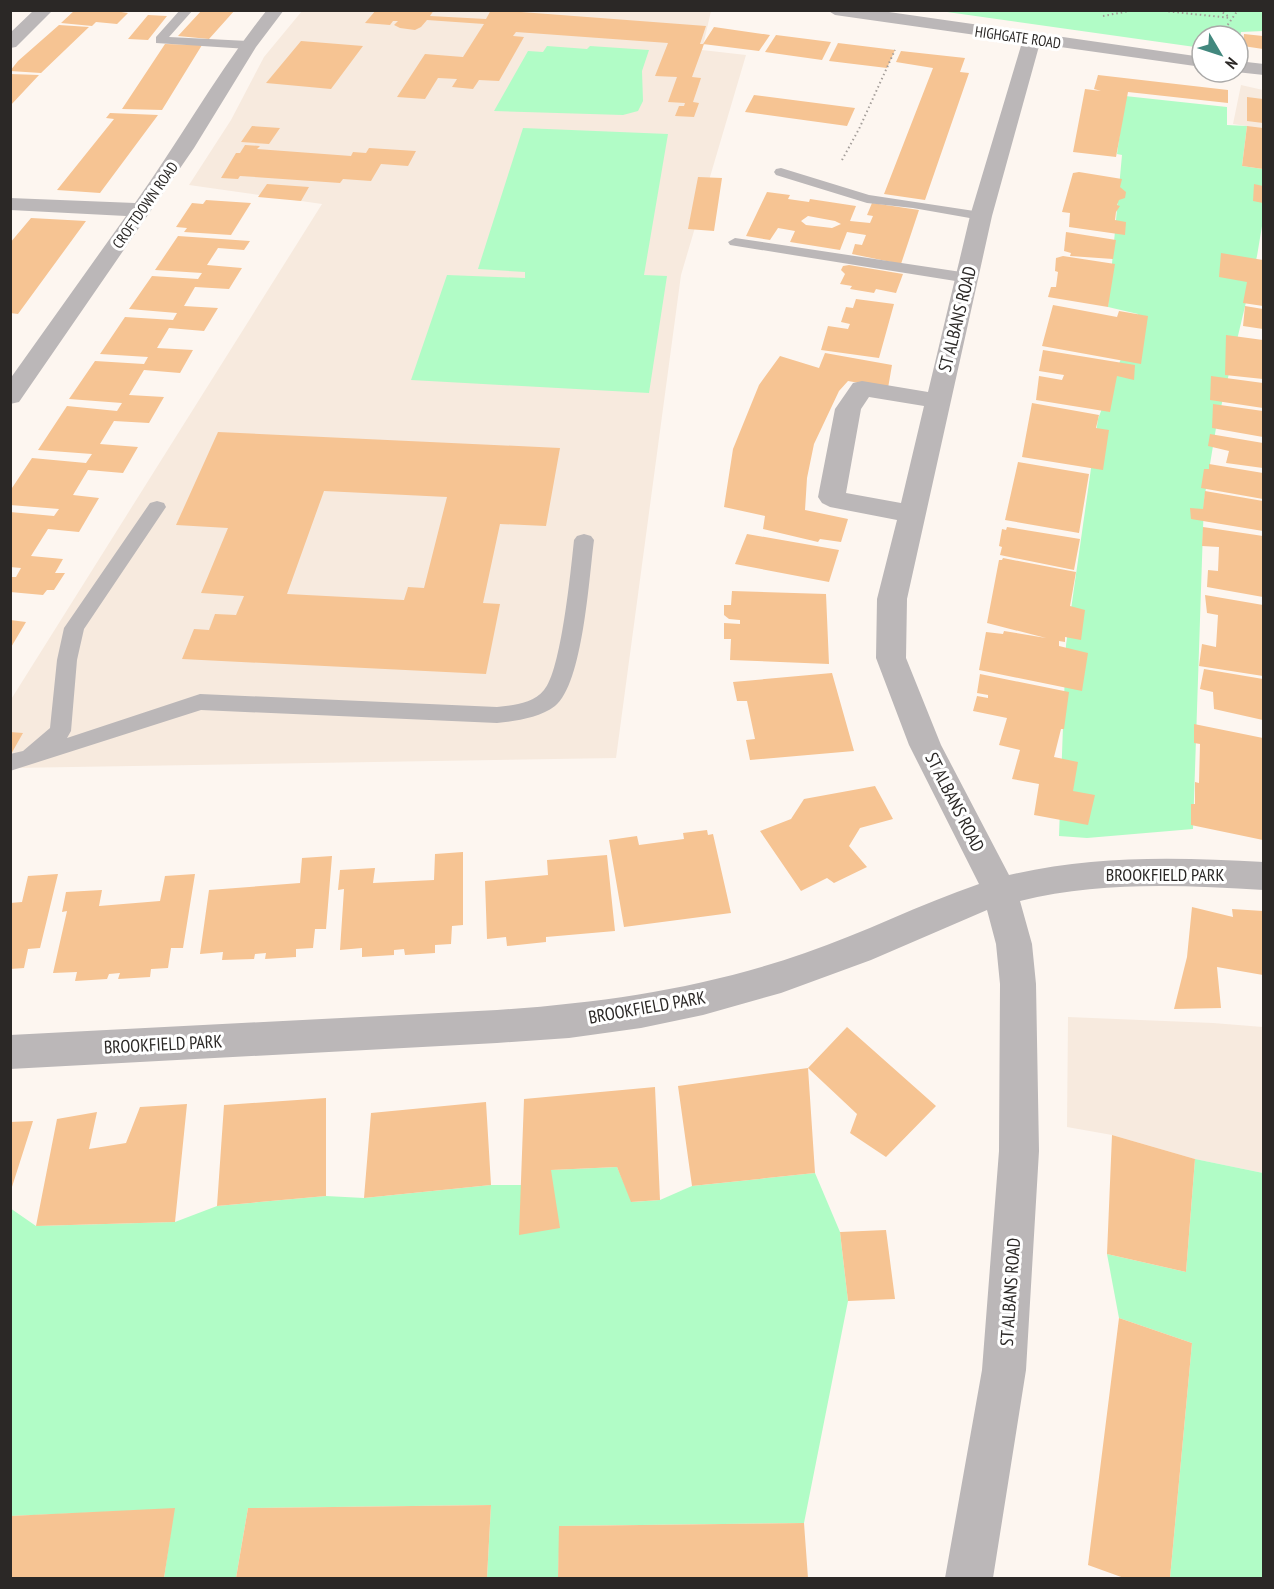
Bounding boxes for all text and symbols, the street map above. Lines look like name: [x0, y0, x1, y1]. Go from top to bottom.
street label: HIGHGATE ROAD: [974, 22, 1062, 52]
north arrow: [1190, 24, 1250, 84]
text: N: [1221, 54, 1242, 73]
street label: CROFTDOWN ROAD: [108, 158, 182, 252]
street label: ST ALBANS ROAD: [933, 264, 981, 374]
street label: ST ALBANS ROAD: [920, 749, 990, 855]
street label: BROOKFIELD PARK: [1106, 863, 1224, 886]
street label: BROOKFIELD PARK: [587, 985, 707, 1029]
street label: BROOKFIELD PARK: [103, 1029, 223, 1059]
street label: ST ALBANS ROAD: [995, 1237, 1025, 1347]

